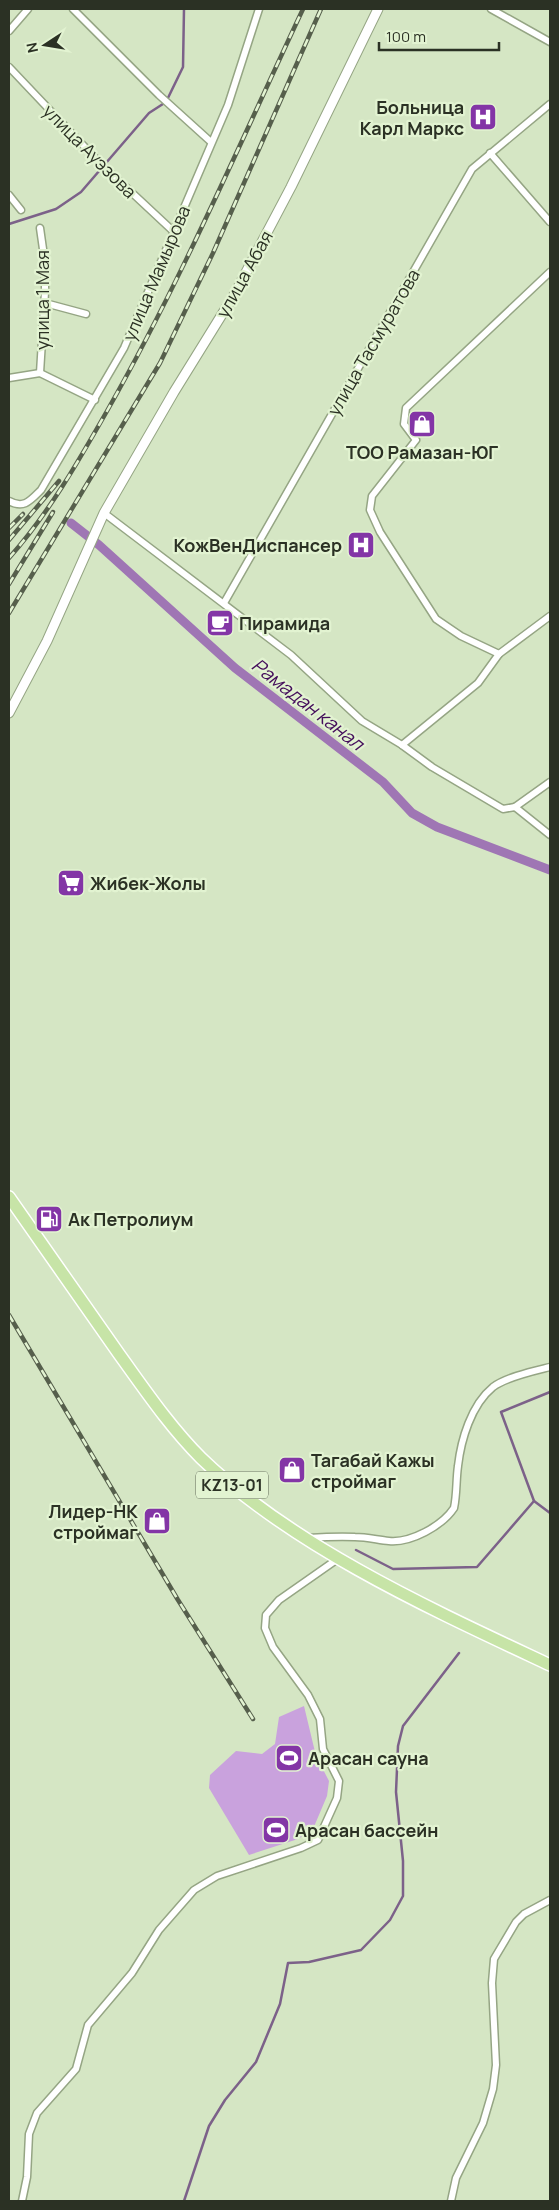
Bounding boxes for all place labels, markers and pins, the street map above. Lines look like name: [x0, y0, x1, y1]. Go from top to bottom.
place label: Больница Карл Маркс: [360, 95, 464, 140]
hospital icon: Больница Карл Маркс: [468, 102, 498, 132]
shop icon: ТОО Рамазан-ЮГ: [407, 409, 437, 439]
place label: ТОО Рамазан-ЮГ: [346, 440, 498, 464]
hospital icon: КожВенДиспансер: [346, 530, 376, 560]
place label: КожВенДиспансер: [173, 533, 342, 557]
cafe icon: Пирамида: [205, 608, 235, 638]
place label: Пирамида: [239, 611, 330, 635]
supermarket icon: Жибек-Жолы: [56, 868, 86, 898]
place label: Жибек-Жолы: [90, 871, 206, 895]
fuel station icon: Ак Петролиум: [34, 1204, 64, 1234]
place label: Ак Петролиум: [68, 1207, 194, 1231]
place label: Тагабай Кажы строймаг: [311, 1448, 435, 1493]
shop icon: Тагабай Кажы строймаг: [277, 1455, 307, 1485]
place label: Лидер-НК строймаг: [49, 1499, 138, 1544]
shop icon: Лидер-НК строймаг: [142, 1506, 172, 1536]
sports icon: Арасан сауна: [274, 1743, 304, 1773]
place label: Арасан сауна: [308, 1746, 429, 1770]
sports icon: Арасан бассейн: [261, 1815, 291, 1845]
place label: Арасан бассейн: [295, 1818, 438, 1842]

